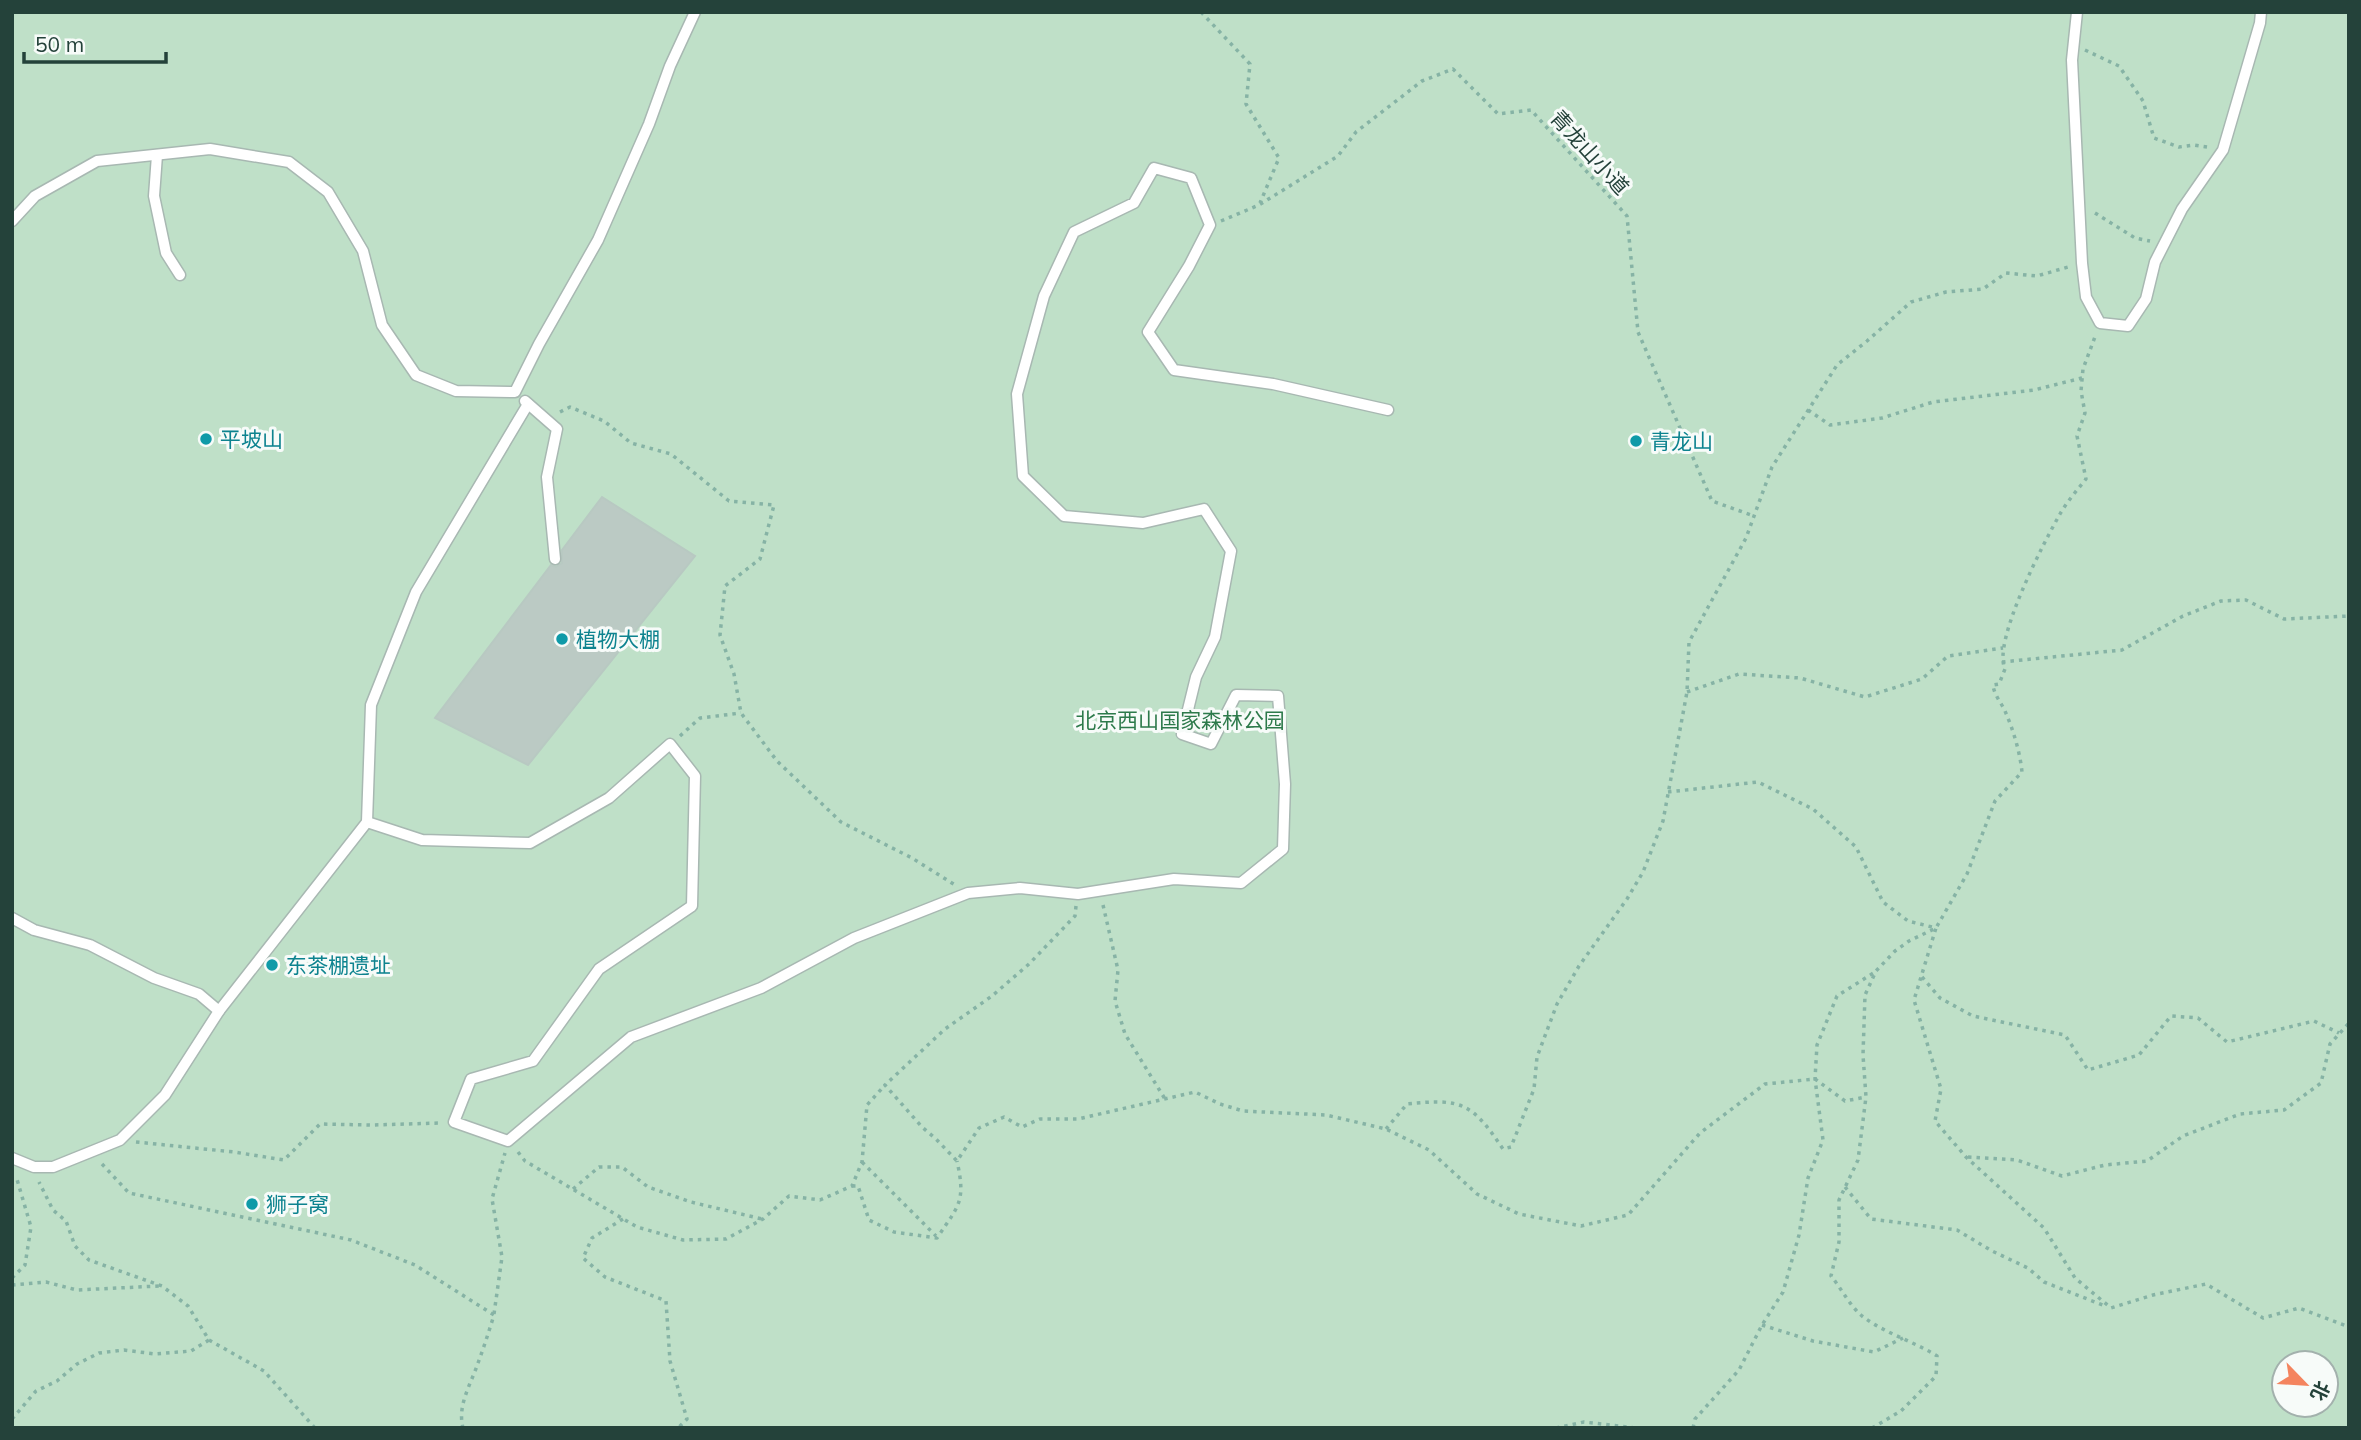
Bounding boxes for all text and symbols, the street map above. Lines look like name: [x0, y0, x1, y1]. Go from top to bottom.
scale bar: [24, 21, 166, 65]
text: 50 m: [35, 31, 84, 57]
street label: 青龙山小道: [1545, 104, 1635, 200]
place label: 平坡山: [220, 426, 283, 452]
place label: 青龙山: [1650, 428, 1713, 454]
marker: 平坡山: [198, 431, 214, 447]
marker: 青龙山: [1628, 433, 1644, 449]
place label: 植物大棚: [576, 626, 660, 652]
marker: 植物大棚: [554, 631, 570, 647]
park label: 北京西山国家森林公园: [1075, 707, 1285, 733]
place label: 东茶棚遗址: [286, 952, 391, 978]
marker: 东茶棚遗址: [264, 957, 280, 973]
place label: 狮子窝: [266, 1191, 329, 1217]
marker: 狮子窝: [244, 1196, 260, 1212]
north arrow: [2270, 1349, 2340, 1419]
text: 北: [2306, 1377, 2335, 1405]

